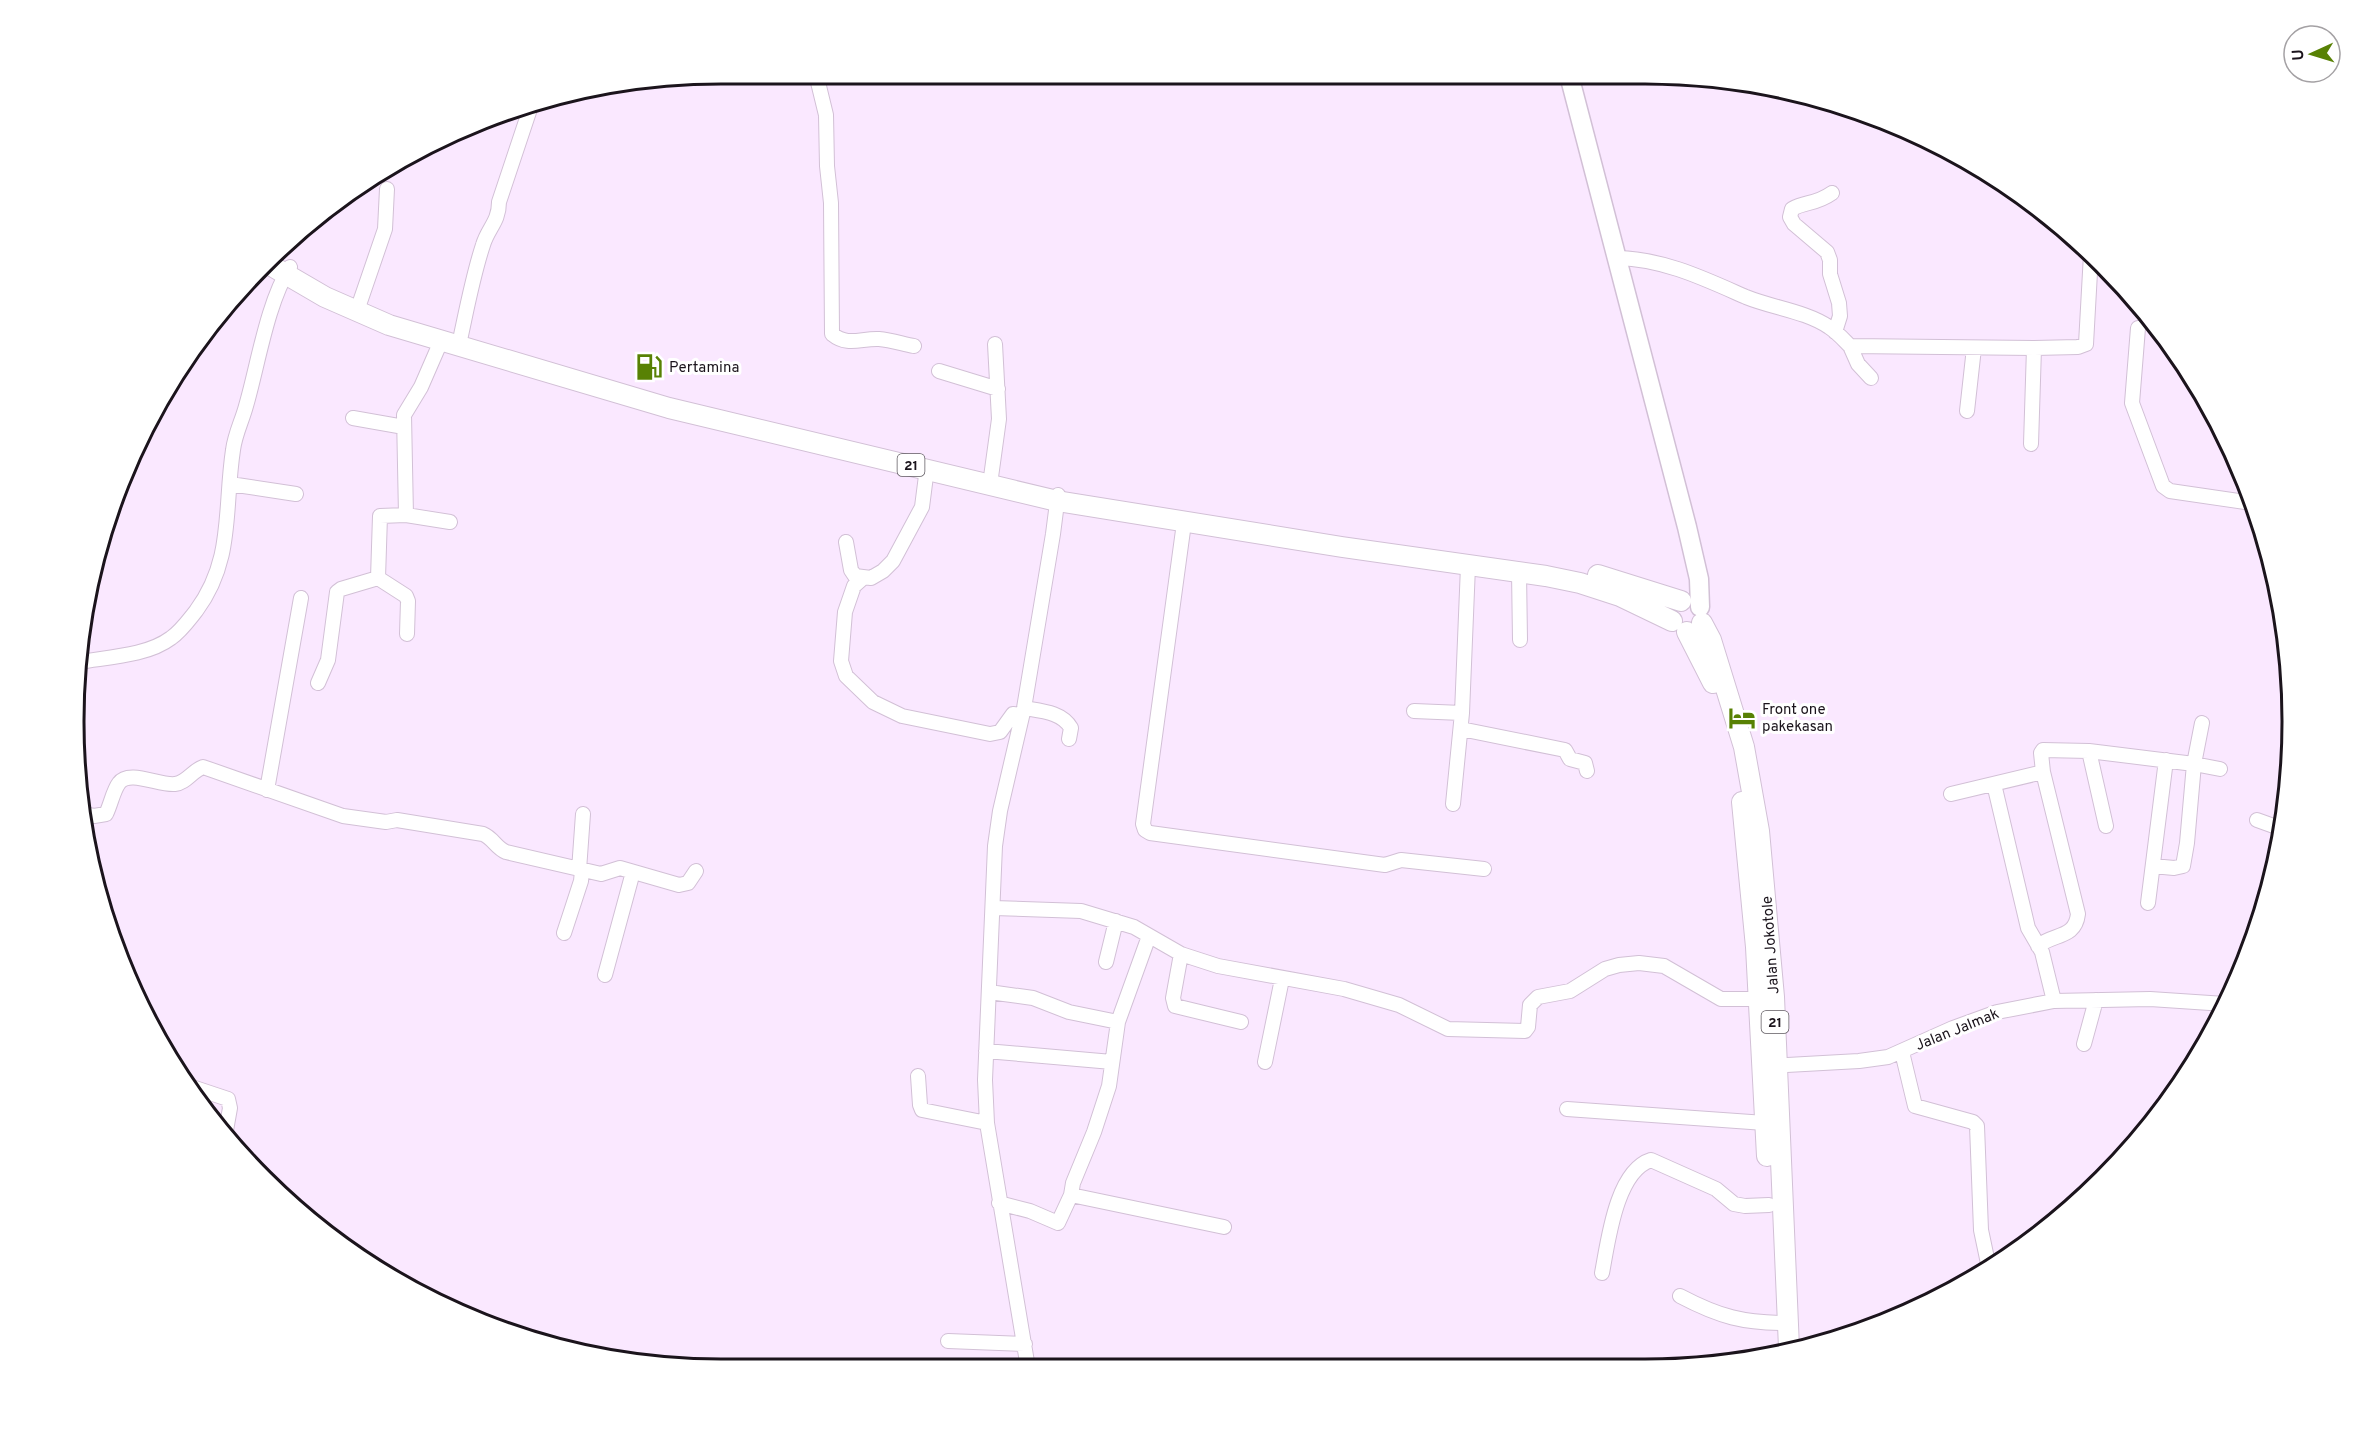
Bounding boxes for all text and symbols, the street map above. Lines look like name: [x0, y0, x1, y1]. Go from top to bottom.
north arrow: [2282, 24, 2342, 84]
text: U: [2289, 49, 2309, 61]
fuel station icon: Pertamina: [634, 352, 664, 382]
place label: Pertamina: [669, 359, 739, 378]
road number: 21: [898, 454, 924, 476]
place label: Front one pakekasan: [1762, 701, 1833, 737]
hotel icon: Front one pakekasan: [1727, 703, 1757, 733]
street label: Jalan Jokotole: [1759, 895, 1784, 995]
street label: Jalan Jalmak: [1913, 1005, 2002, 1056]
road number: 21: [1762, 1011, 1788, 1033]

